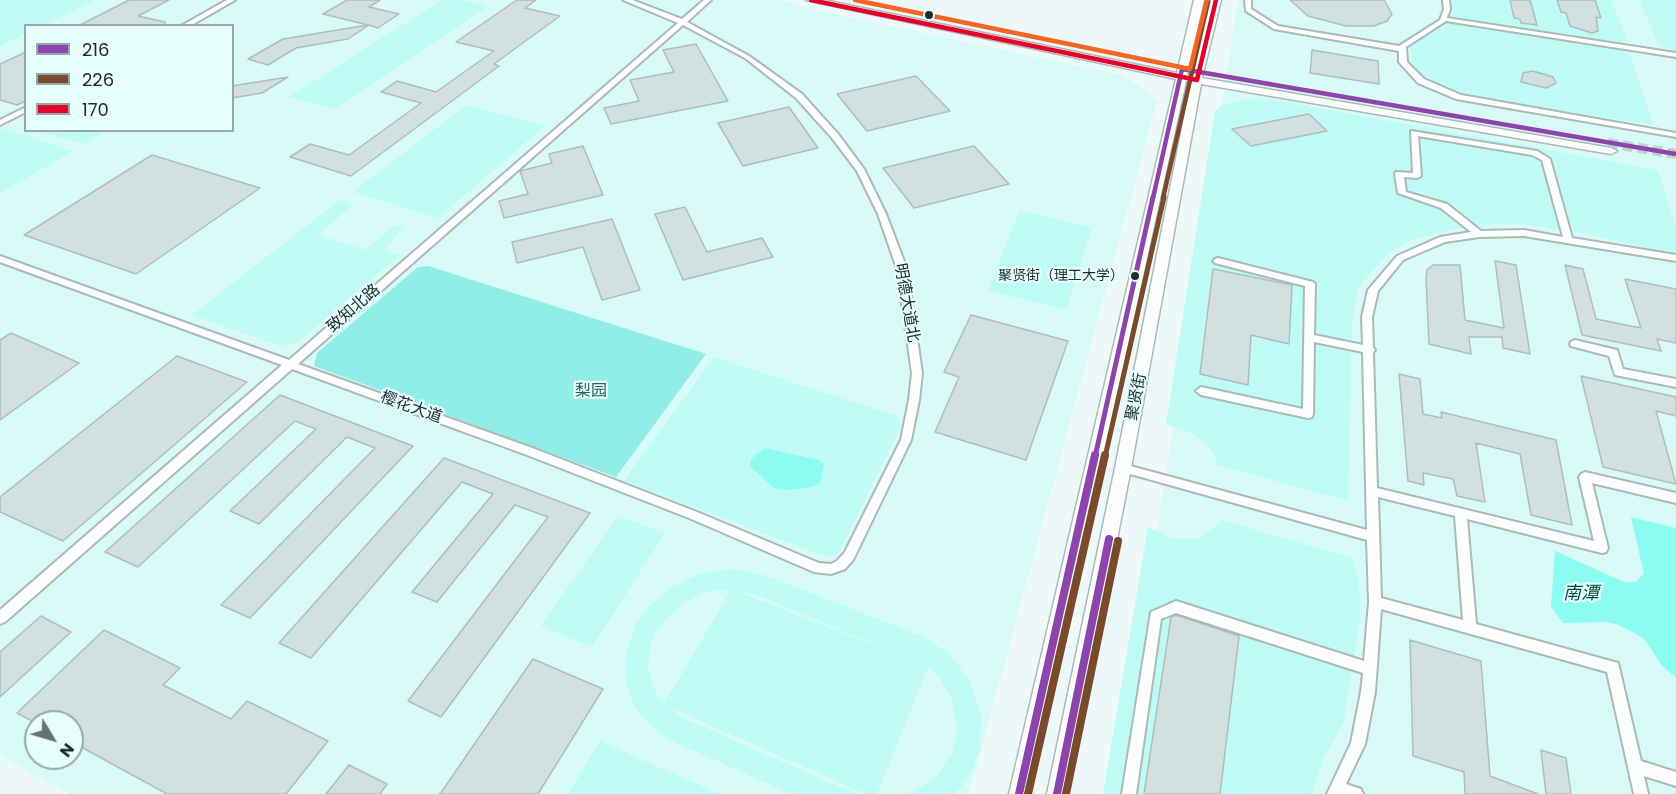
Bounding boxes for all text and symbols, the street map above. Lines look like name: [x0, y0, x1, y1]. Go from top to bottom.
unlabelled marker: [923, 9, 935, 21]
legend: [24, 24, 234, 132]
text: 216: [82, 37, 110, 62]
text: 226: [82, 67, 114, 92]
text: 170: [82, 97, 109, 122]
street label: 明德大道北: [890, 262, 922, 344]
place label: 聚贤街（理工大学）: [998, 268, 1124, 284]
marker: 聚贤街（理工大学）: [1129, 270, 1141, 282]
street label: 致知北路: [324, 281, 384, 337]
street label: 聚贤街: [1123, 372, 1151, 422]
park label: 梨园: [575, 382, 607, 402]
street label: 樱花大道: [378, 388, 444, 428]
water label: 南潭: [1563, 583, 1599, 605]
north arrow: [24, 710, 84, 770]
text: N: [54, 738, 80, 762]

